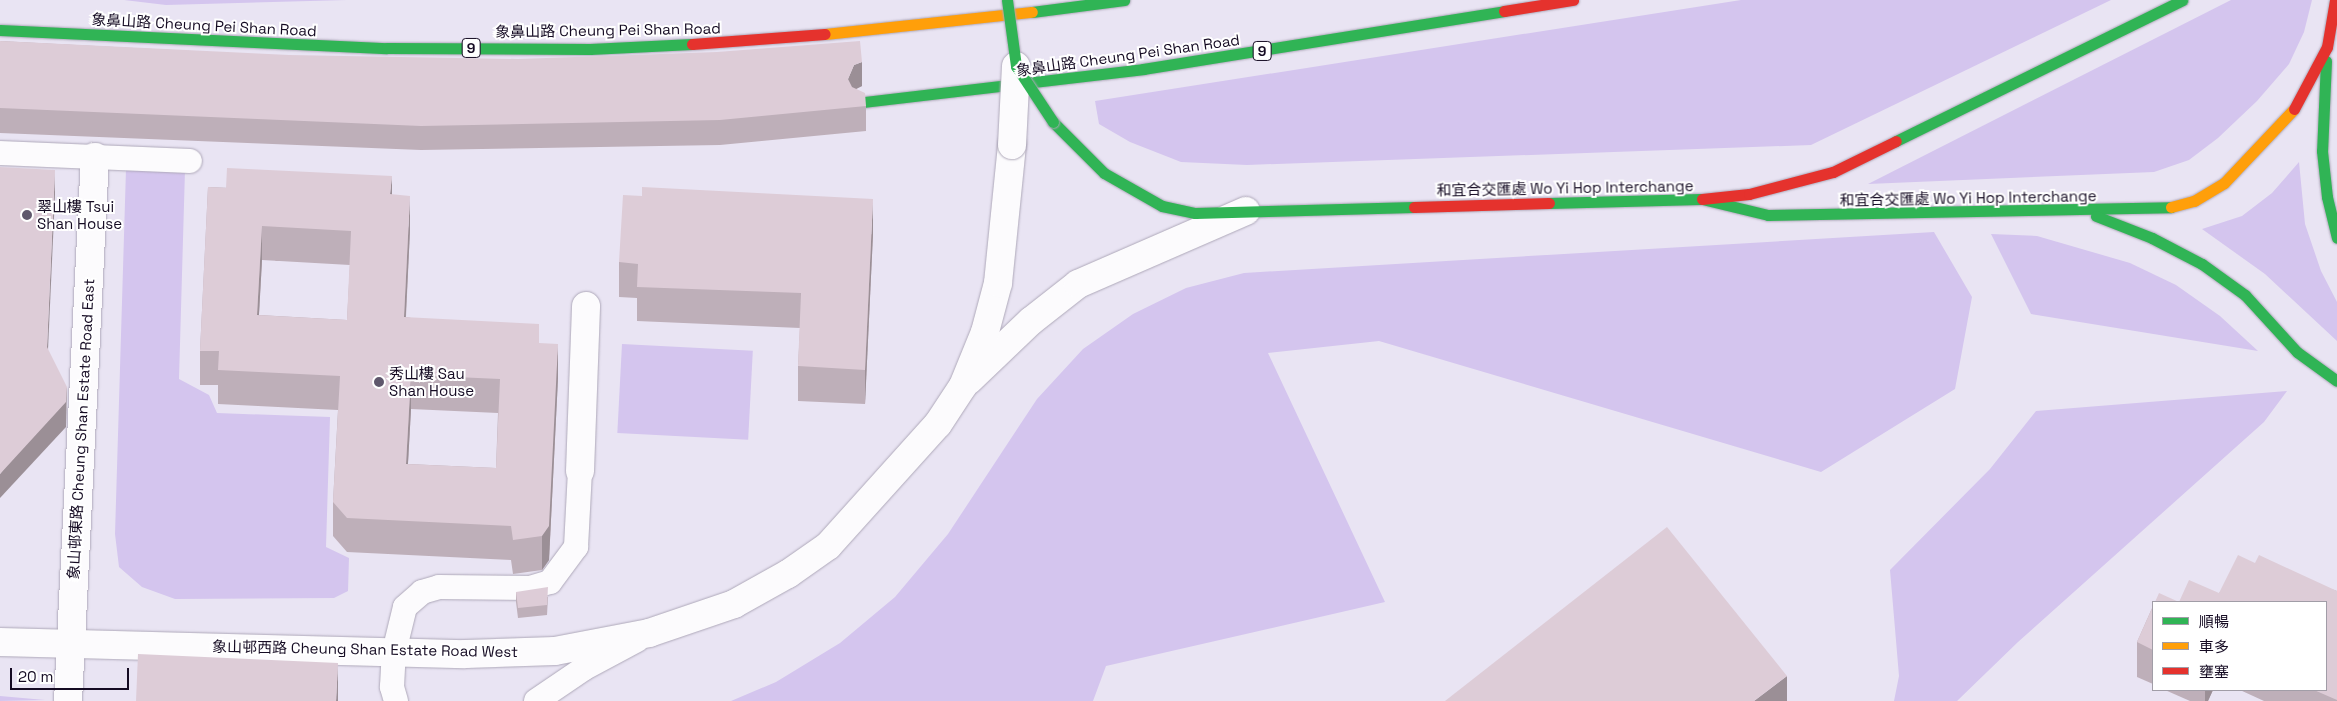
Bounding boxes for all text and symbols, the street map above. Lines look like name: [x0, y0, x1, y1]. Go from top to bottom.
street label: 象鼻山路 Cheung Pei Shan Road: [91, 10, 317, 40]
street label: 象鼻山路 Cheung Pei Shan Road: [495, 19, 721, 41]
street label: 象鼻山路 Cheung Pei Shan Road: [1015, 30, 1241, 80]
road number: 9: [461, 36, 481, 59]
road number: 9: [1252, 40, 1272, 62]
street label: 和宜合交匯處 Wo Yi Hop Interchange: [1436, 177, 1694, 199]
street label: 和宜合交匯處 Wo Yi Hop Interchange: [1839, 187, 2097, 209]
place label: 翠山樓 Tsui Shan House: [37, 197, 122, 232]
marker: 翠山樓 Tsui Shan House: [21, 209, 33, 221]
street label: 象山邨東路 Cheung Shan Estate Road East: [64, 278, 98, 580]
place label: 秀山樓 Sau Shan House: [389, 364, 474, 399]
marker: 秀山樓 Sau Shan House: [373, 376, 385, 388]
legend: [2152, 601, 2327, 691]
text: 順暢: [2199, 612, 2229, 631]
street label: 象山邨西路 Cheung Shan Estate Road West: [212, 637, 518, 661]
text: 車多: [2199, 637, 2229, 656]
scale bar: [12, 658, 131, 690]
text: 壅塞: [2199, 662, 2229, 681]
text: 20 m: [18, 667, 53, 686]

